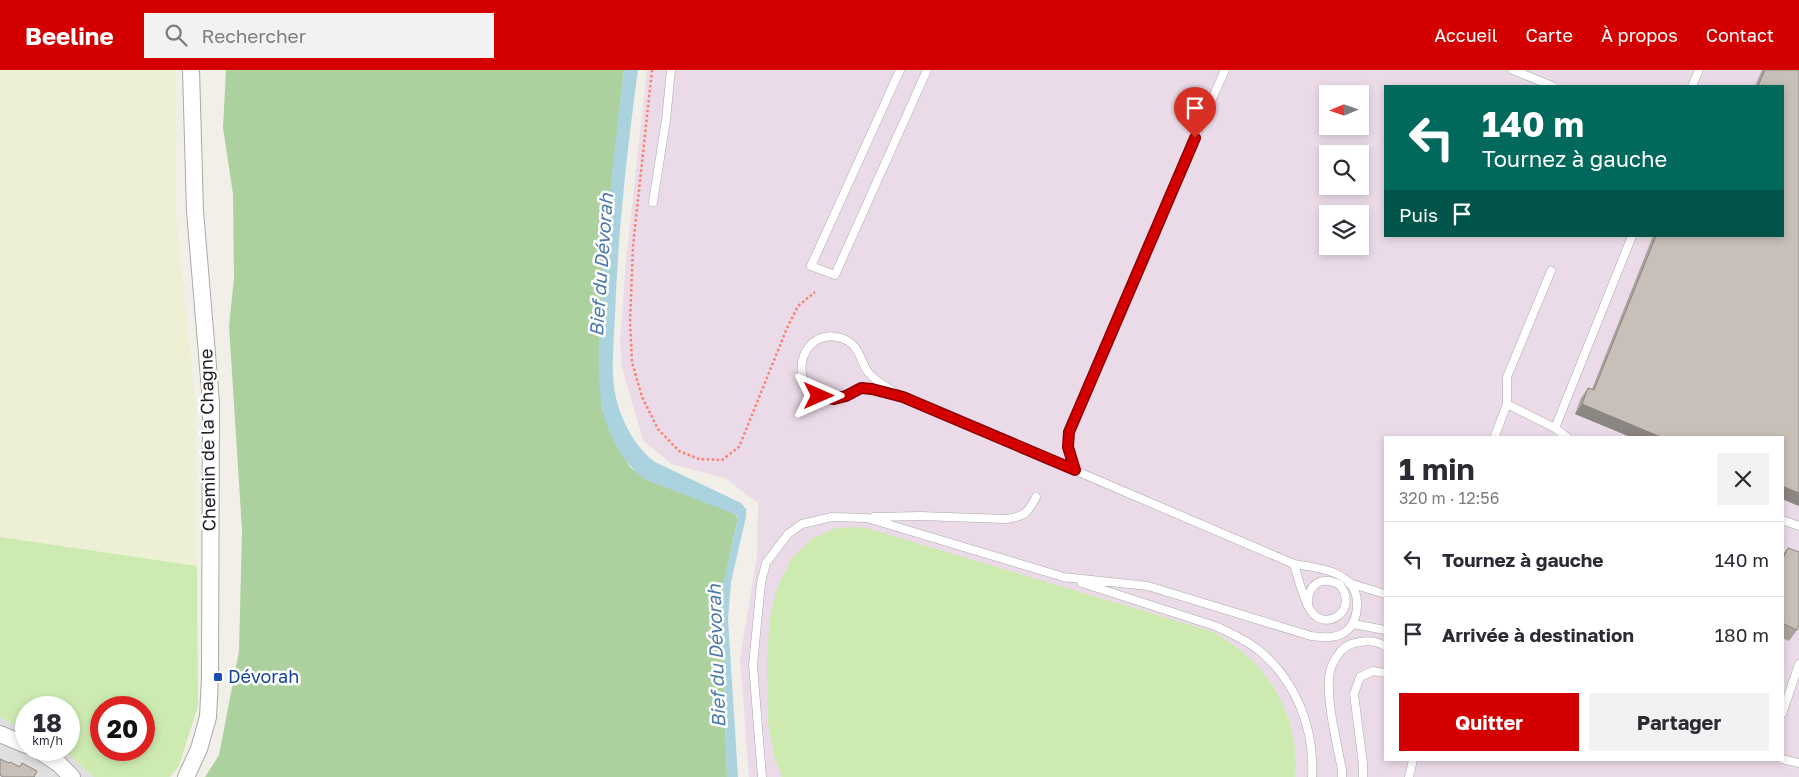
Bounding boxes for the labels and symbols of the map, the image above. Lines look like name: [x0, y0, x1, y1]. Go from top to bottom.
north arrow: [1319, 85, 1369, 135]
pin: [1174, 87, 1216, 138]
water label: Bief du Dévorah: [584, 191, 617, 337]
street label: Chemin de la Chagne: [194, 349, 220, 531]
position arrow: [792, 369, 844, 421]
water label: Bief du Dévorah: [701, 583, 729, 728]
place label: Dévorah: [228, 665, 299, 687]
marker: Dévorah: [212, 671, 224, 683]
speed limit sign: 20: [90, 696, 155, 761]

